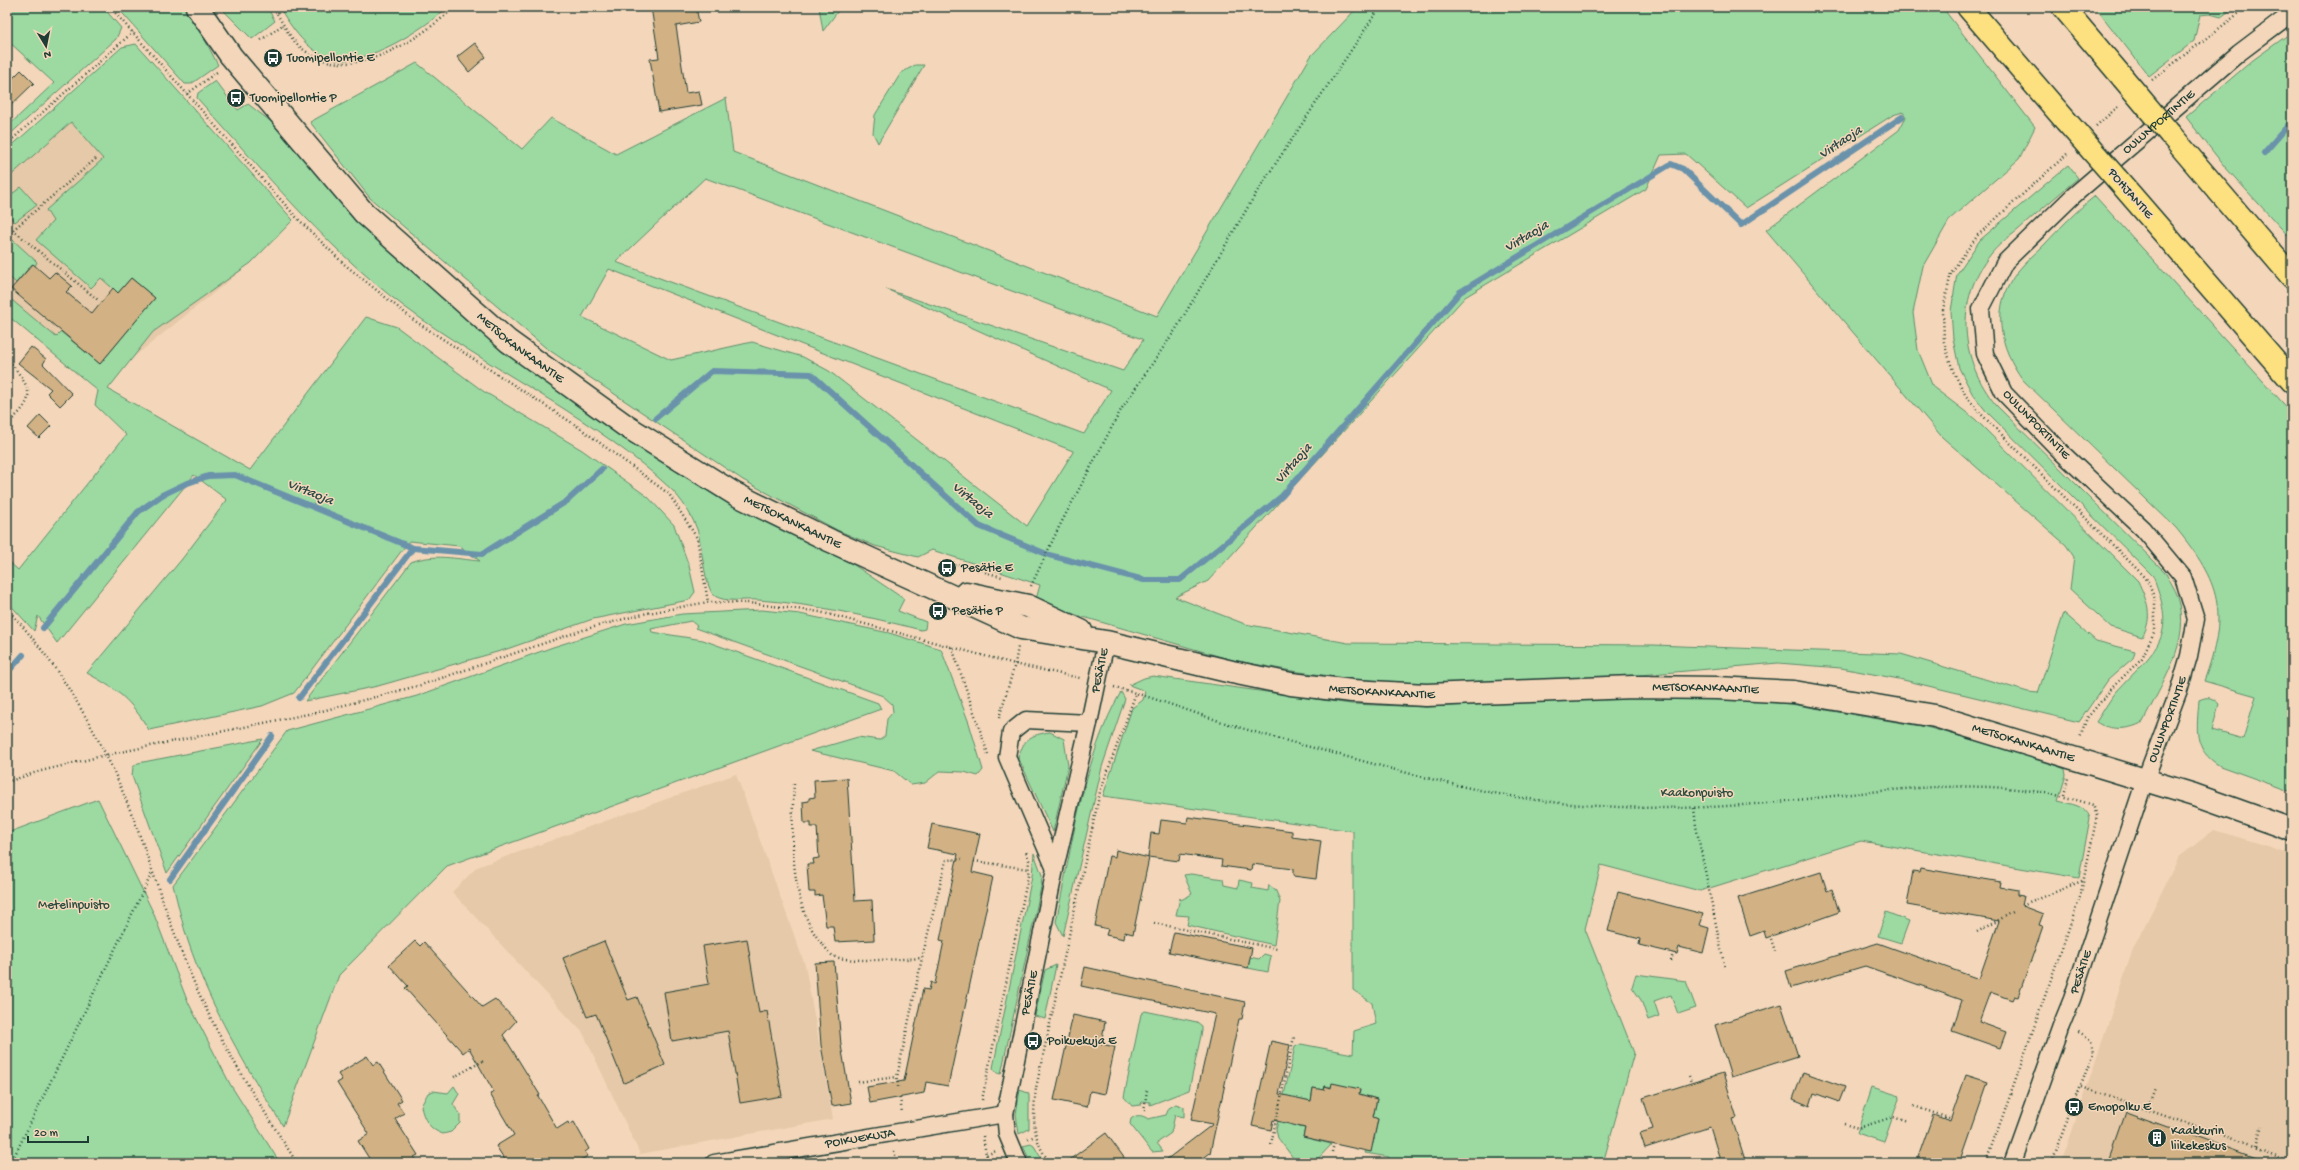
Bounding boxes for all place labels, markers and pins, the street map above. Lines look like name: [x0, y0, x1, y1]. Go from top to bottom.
bus stop icon: Tuomipellontie E: [262, 47, 284, 69]
place label: Tuomipellontie E: [286, 51, 376, 66]
bus stop icon: Tuomipellontie P: [225, 87, 247, 109]
place label: Tuomipellontie P: [249, 91, 338, 106]
bus stop icon: Pesätie E: [936, 557, 958, 579]
place label: Pesätie E: [960, 561, 1014, 576]
bus stop icon: Pesätie P: [927, 600, 949, 622]
place label: Pesätie P: [951, 604, 1004, 619]
bus stop icon: Poikuekuja E: [1022, 1030, 1044, 1052]
place label: Poikuekuja E: [1046, 1034, 1117, 1049]
bus stop icon: Emopolku E: [2063, 1096, 2085, 1118]
place label: Emopolku E: [2088, 1100, 2152, 1115]
place label: Kaakkurin liikekeskus: [2171, 1124, 2227, 1154]
building icon: Kaakkurin liikekeskus: [2146, 1127, 2168, 1149]

